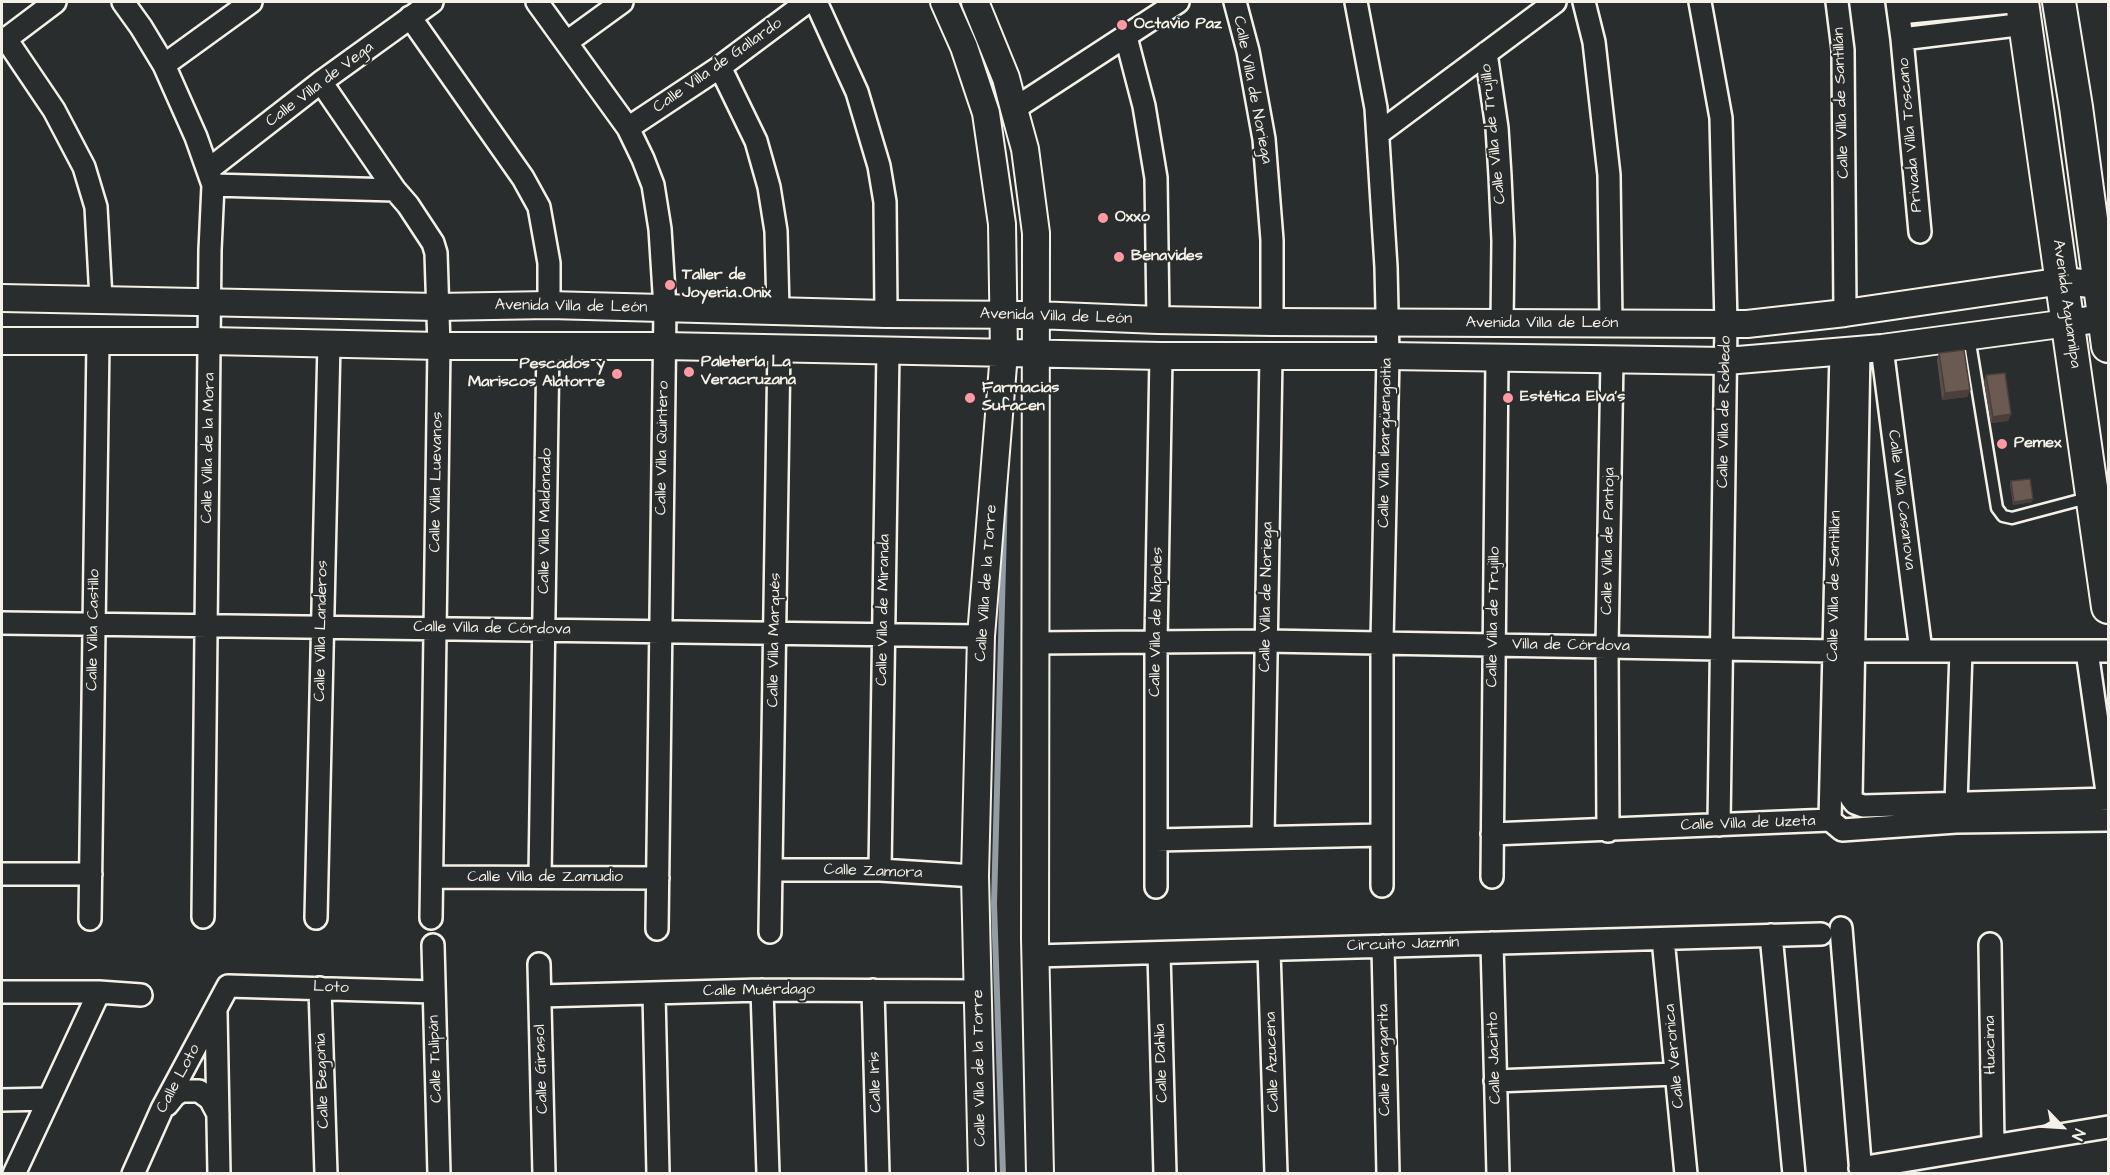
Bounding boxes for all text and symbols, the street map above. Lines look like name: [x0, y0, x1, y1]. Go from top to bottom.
street label: Calle Villa de Gallardo: [650, 14, 786, 118]
street label: Calle Villa de Noriega: [1228, 14, 1276, 166]
place label: Octavio Paz: [1134, 15, 1222, 35]
marker: Octavio Paz: [1115, 18, 1129, 32]
street label: Calle Villa de Santillán: [1830, 27, 1854, 179]
street label: Calle Villa de Vega: [262, 38, 378, 132]
street label: Privada Villa Toscano: [1895, 57, 1927, 213]
street label: Calle Villa de Trujillo: [1477, 63, 1511, 205]
place label: Oxxo: [1115, 208, 1150, 228]
marker: Oxxo: [1096, 211, 1110, 225]
street label: Avenida Aguamilpa: [2047, 239, 2085, 369]
place label: Benavides: [1131, 247, 1203, 267]
marker: Benavides: [1112, 250, 1126, 264]
place label: Taller de Joyeria Onix: [682, 266, 771, 304]
marker: Taller de Joyeria Onix: [663, 278, 677, 292]
street label: Avenida Villa de León: [495, 296, 647, 318]
street label: Avenida Villa de León: [980, 305, 1132, 329]
street label: Avenida Villa de León: [1466, 314, 1618, 334]
street label: Calle Villa de Robledo: [1714, 336, 1736, 488]
place label: Paletería La Veracruzana: [701, 353, 796, 391]
place label: Pescados y Mariscos Alatorre: [468, 355, 605, 393]
street label: Calle Villa Ibargüengoitia: [1375, 358, 1397, 528]
marker: Paletería La Veracruzana: [682, 365, 696, 379]
marker: Pescados y Mariscos Alatorre: [610, 367, 624, 381]
street label: Calle Villa de la Mora: [198, 372, 220, 524]
place label: Farmacias Sufacen: [982, 379, 1059, 417]
street label: Calle Villa Quintero: [652, 381, 674, 515]
place label: Estética Elva’s: [1520, 388, 1625, 408]
marker: Farmacias Sufacen: [963, 391, 977, 405]
marker: Estética Elva’s: [1501, 391, 1515, 405]
street label: Calle Villa Luevanos: [426, 411, 448, 553]
street label: Calle Villa Casanova: [1883, 429, 1919, 571]
place label: Pemex: [2014, 434, 2062, 454]
marker: Pemex: [1995, 437, 2009, 451]
street label: Calle Villa Maldonado: [535, 448, 557, 594]
street label: Calle Villa de Pantoja: [1598, 467, 1620, 615]
street label: Calle Villa de la Torre: [972, 504, 1002, 662]
street label: Calle Villa de Santillán: [1824, 510, 1846, 662]
street label: Calle Villa de Noriega: [1256, 522, 1278, 672]
street label: Calle Villa de Miranda: [873, 534, 895, 686]
street label: Calle Villa de Trujillo: [1483, 546, 1505, 688]
street label: Calle Villa de Nápoles: [1146, 547, 1168, 697]
street label: Calle Villa Landeros: [311, 560, 333, 702]
street label: Calle Villa Castillo: [83, 569, 105, 691]
street label: Calle Villa Marqués: [764, 572, 786, 708]
street label: Calle Villa de Córdova: [413, 618, 571, 640]
street label: Villa de Córdova: [1512, 635, 1630, 657]
street label: Calle Villa de Uzeta: [1680, 812, 1816, 836]
street label: Calle Zamora: [823, 861, 923, 883]
street label: Calle Villa de Zamudio: [467, 868, 623, 888]
street label: Circuito Jazmín: [1346, 933, 1460, 957]
street label: Loto: [313, 978, 349, 998]
street label: Calle Muérdago: [703, 980, 815, 1002]
street label: Calle Villa de la Torre: [969, 989, 991, 1147]
street label: Calle Veronica: [1661, 1003, 1689, 1109]
street label: Calle Margarita: [1374, 1004, 1396, 1116]
street label: Calle Azucena: [1262, 1011, 1284, 1113]
street label: Calle Jacinto: [1484, 1012, 1506, 1104]
street label: Calle Tulipán: [425, 1015, 447, 1103]
street label: Huacima: [1981, 1015, 2001, 1075]
street label: Calle Dahlia: [1151, 1023, 1173, 1103]
street label: Calle Girasol: [531, 1024, 553, 1114]
street label: Calle Begonia: [312, 1033, 334, 1129]
street label: Calle Loto: [153, 1041, 205, 1117]
street label: Calle Iris: [865, 1051, 887, 1113]
north arrow: [2032, 1097, 2092, 1157]
text: N: [2066, 1125, 2090, 1144]

